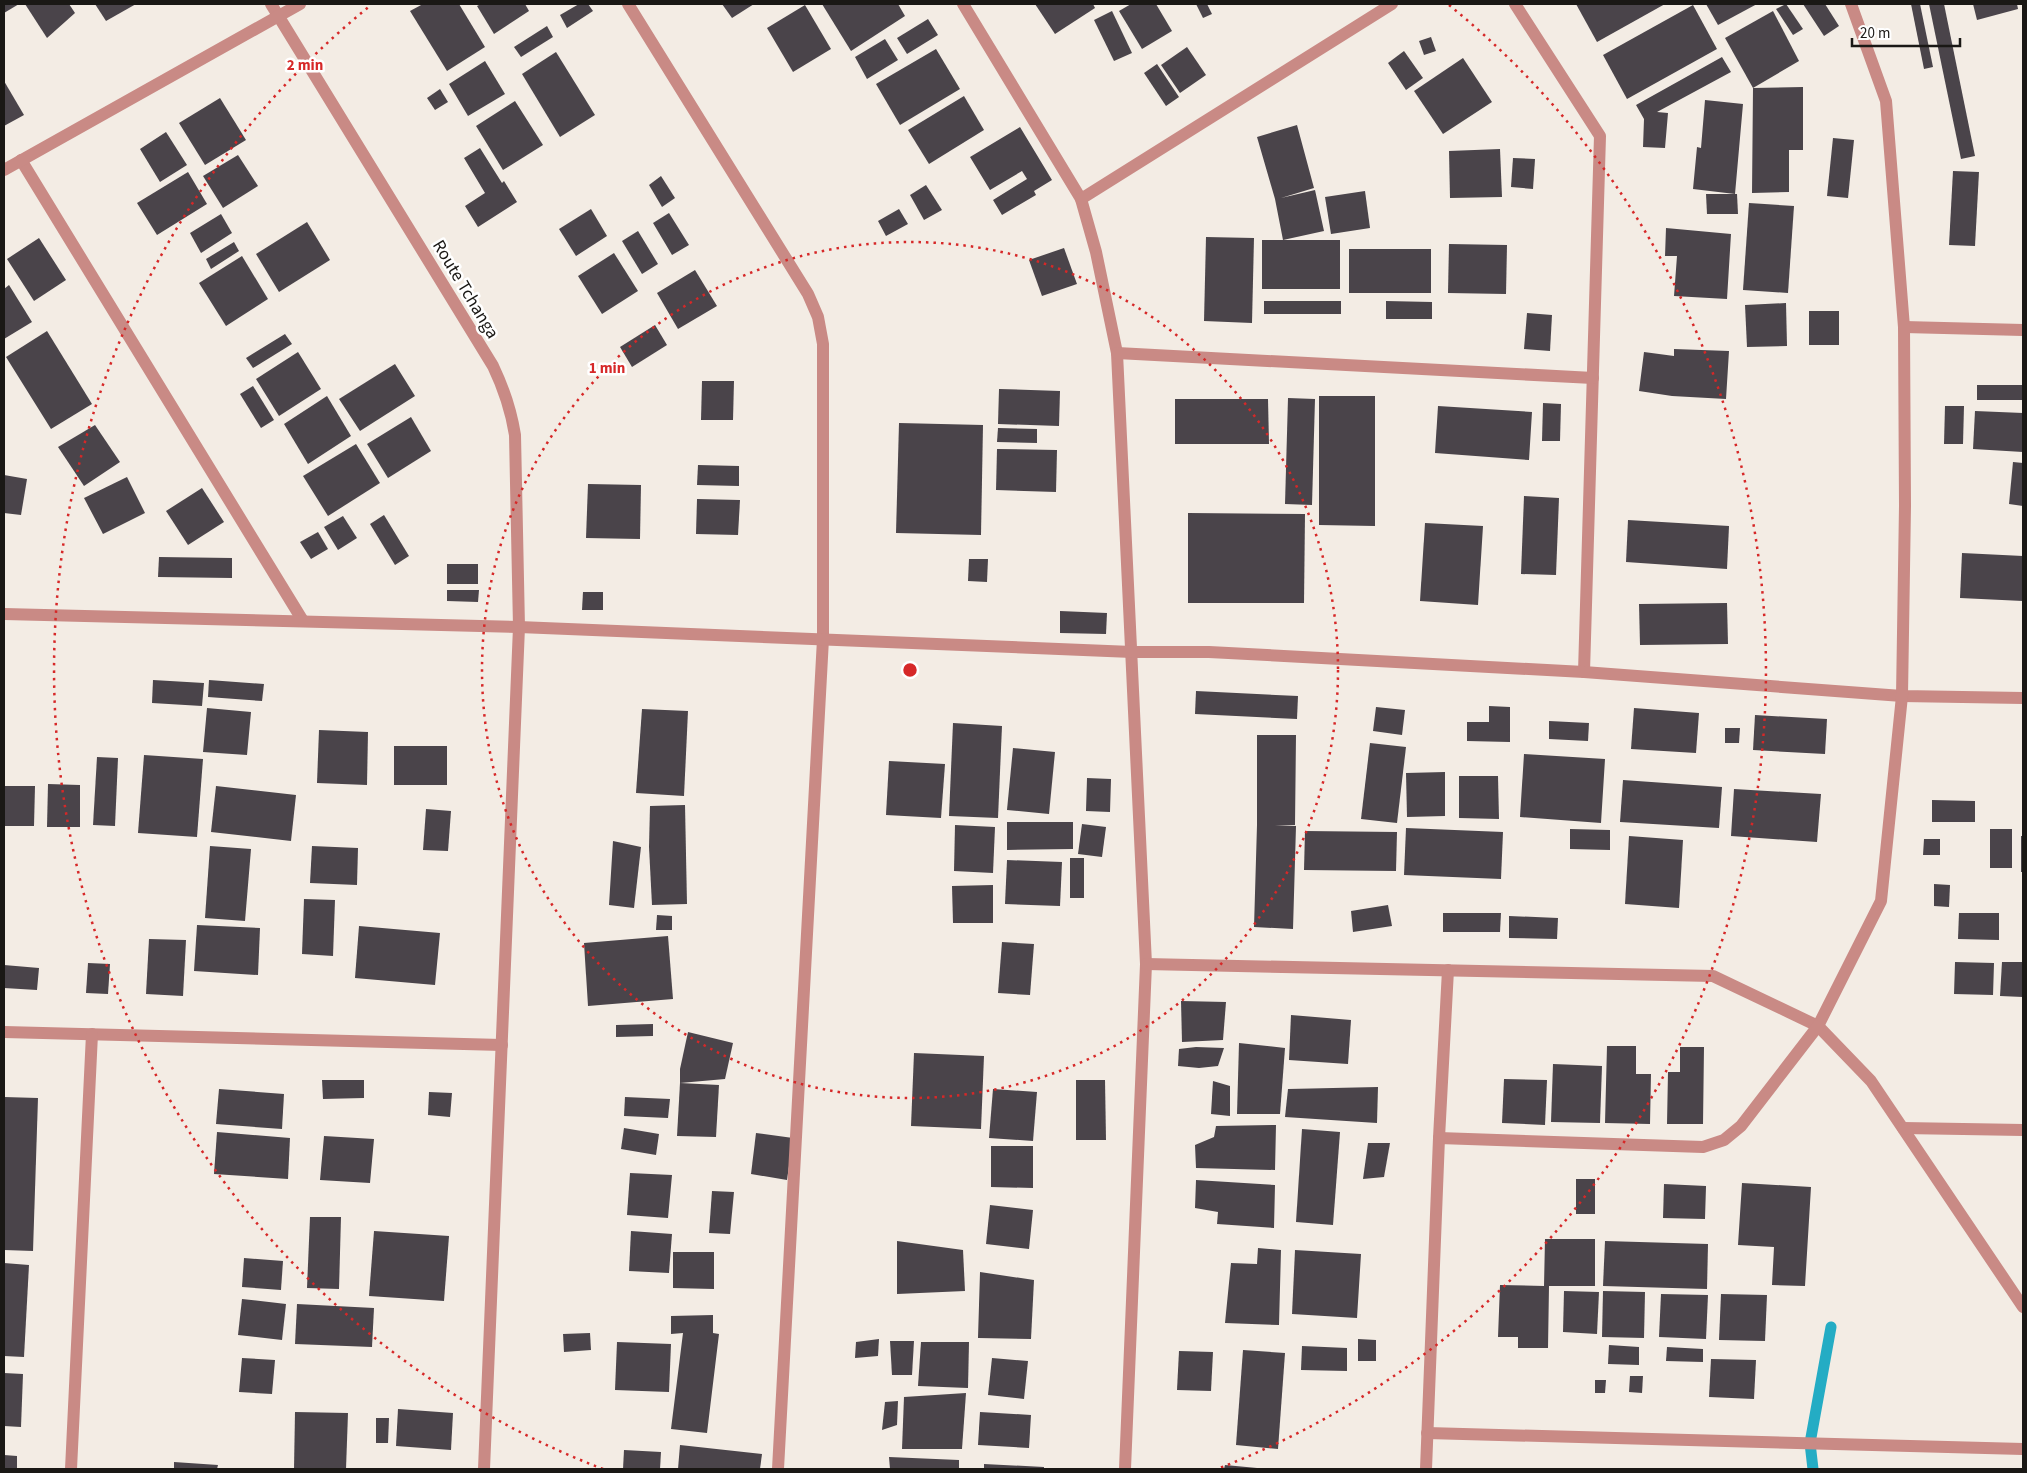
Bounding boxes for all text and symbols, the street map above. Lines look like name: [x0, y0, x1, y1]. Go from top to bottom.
scale bar: [1852, 15, 1960, 47]
text: 20 m: [1860, 23, 1890, 44]
text: 2 min: [287, 55, 323, 76]
street label: Route Tchanga: [426, 235, 505, 343]
text: 1 min: [589, 358, 625, 379]
centre of rings: [901, 661, 919, 679]

